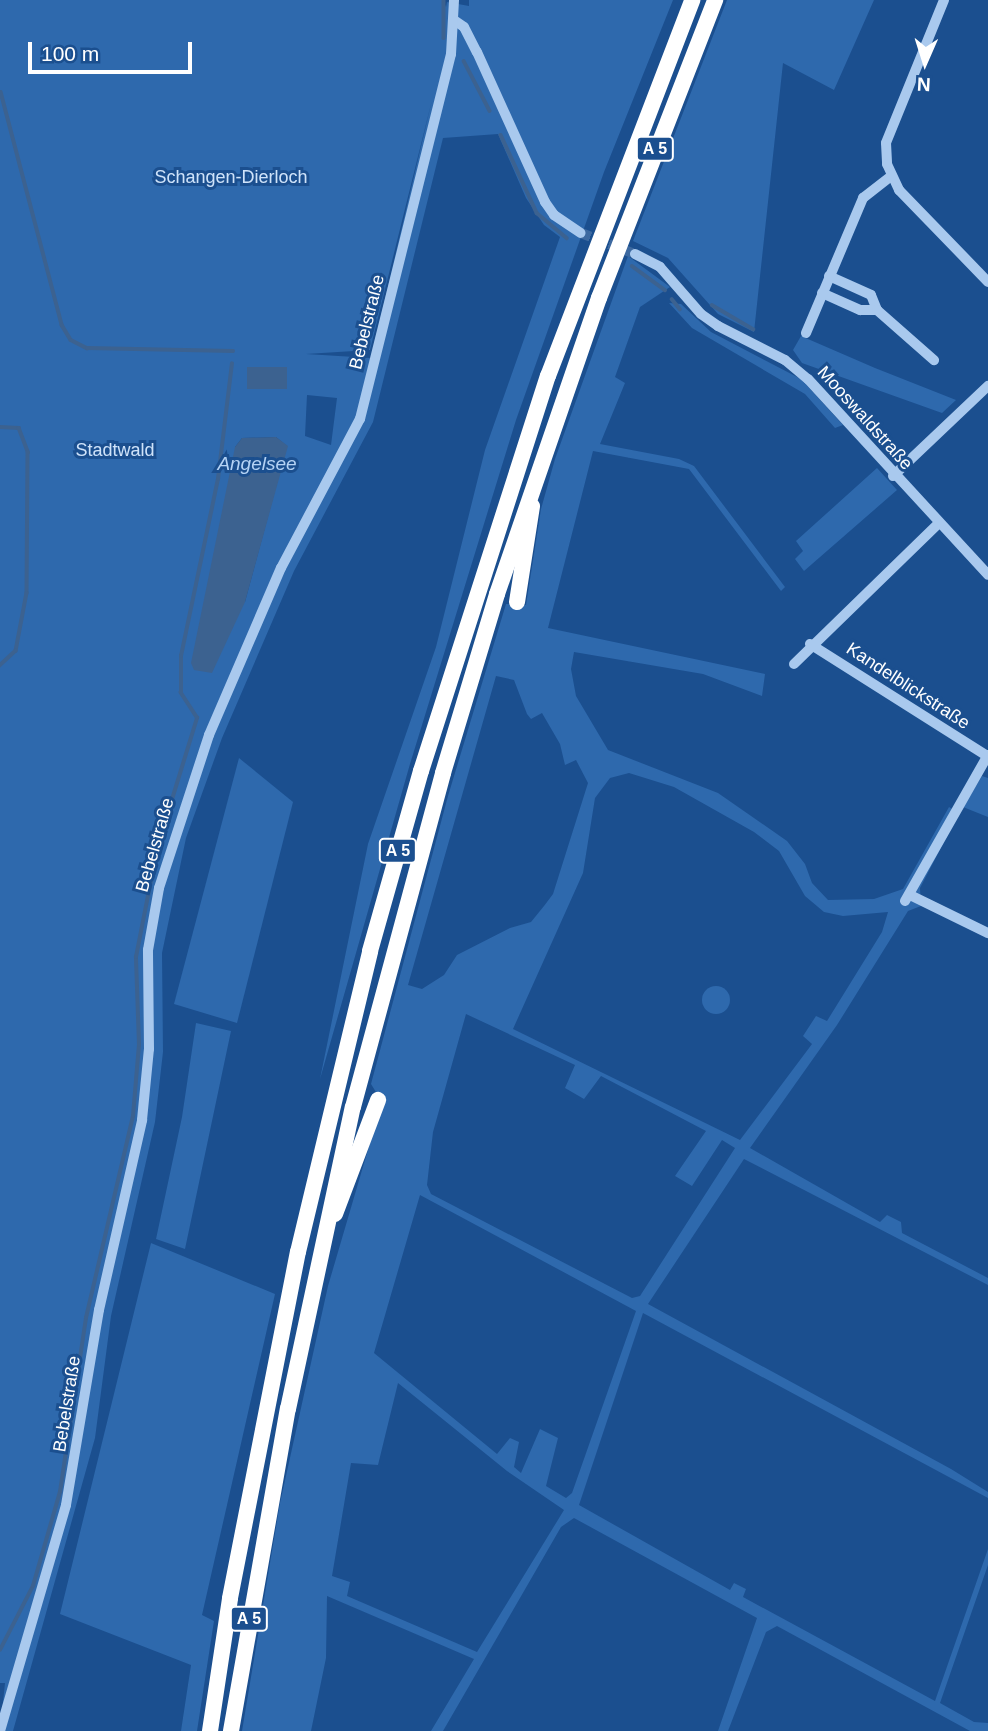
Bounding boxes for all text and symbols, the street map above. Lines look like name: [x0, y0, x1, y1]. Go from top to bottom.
scale bar: [32, 28, 196, 72]
north arrow: [890, 28, 960, 98]
text: 100 m: [41, 42, 99, 65]
text: N: [916, 74, 931, 95]
road number: A 5: [634, 136, 676, 162]
park label: Schangen-Dierloch: [154, 166, 308, 188]
street label: Bebelstraße: [345, 272, 389, 372]
street label: Mooswaldstraße: [813, 362, 917, 474]
park label: Stadtwald: [75, 439, 155, 461]
water label: Angelsee: [217, 453, 297, 475]
street label: Kandelblickstraße: [842, 638, 974, 734]
street label: Bebelstraße: [131, 795, 179, 895]
road number: A 5: [377, 838, 419, 864]
street label: Bebelstraße: [49, 1354, 85, 1454]
road number: A 5: [228, 1606, 270, 1632]

